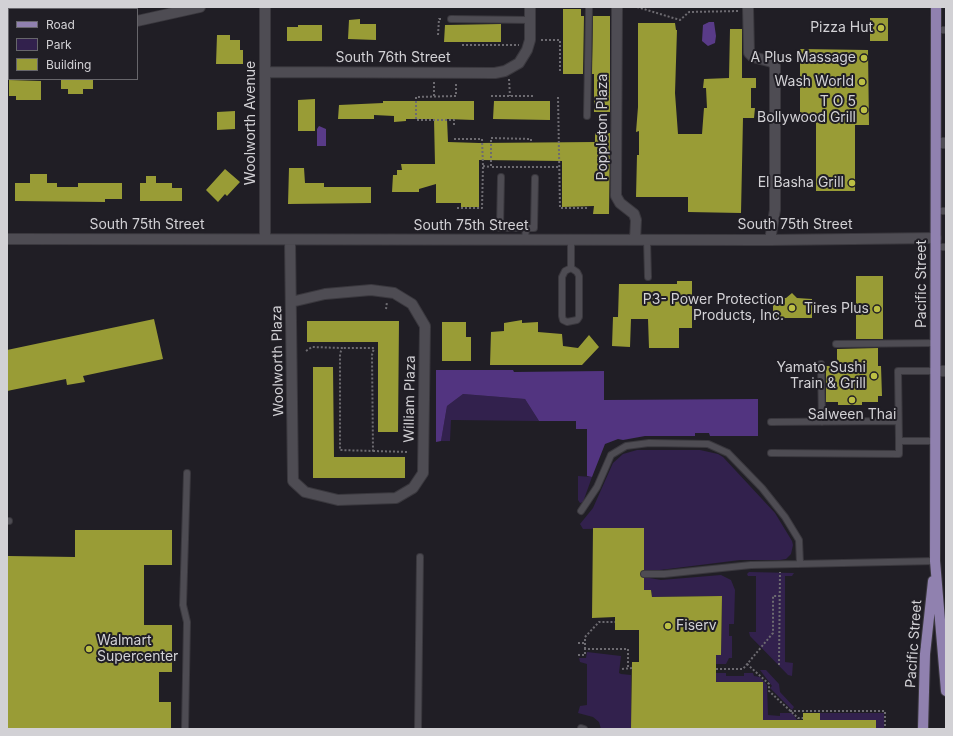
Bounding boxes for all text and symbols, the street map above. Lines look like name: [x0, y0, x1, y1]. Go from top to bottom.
legend: [8, 8, 138, 80]
text: Road: [46, 17, 75, 32]
place label: Pizza Hut: [810, 20, 873, 36]
marker: Pizza Hut: [876, 23, 886, 33]
text: Park: [46, 37, 72, 52]
street label: South 76th Street: [335, 50, 451, 66]
place label: A Plus Massage: [751, 50, 856, 66]
marker: A Plus Massage: [859, 53, 869, 63]
text: Building: [46, 57, 91, 72]
street label: Woolworth Avenue: [243, 61, 259, 185]
street label: Poppleton Plaza: [595, 74, 611, 180]
place label: Wash World: [775, 74, 854, 90]
marker: Wash World: [857, 77, 867, 87]
place label: T O 5 Bollywood Grill: [757, 94, 856, 126]
marker: T O 5 Bollywood Grill: [859, 105, 869, 115]
place label: El Basha Grill: [758, 175, 844, 191]
marker: El Basha Grill: [847, 178, 857, 188]
street label: South 75th Street: [89, 217, 205, 233]
street label: South 75th Street: [737, 217, 853, 233]
street label: South 75th Street: [413, 218, 529, 234]
street label: Pacific Street: [914, 240, 930, 328]
place label: P3- Power Protection Products, Inc.: [643, 292, 784, 324]
place label: Tires Plus: [804, 301, 869, 317]
marker: P3- Power Protection Products, Inc.: [787, 303, 797, 313]
marker: Tires Plus: [872, 304, 882, 314]
street label: Woolworth Plaza: [269, 305, 287, 417]
street label: William Plaza: [401, 355, 419, 443]
place label: Yamato Sushi Train & Grill: [776, 360, 866, 392]
marker: Yamato Sushi Train & Grill: [869, 371, 879, 381]
marker: Salween Thai: [847, 395, 857, 405]
place label: Salween Thai: [808, 407, 896, 423]
street label: Pacific Street: [903, 599, 925, 689]
place label: Fiserv: [676, 618, 717, 634]
marker: Fiserv: [663, 621, 673, 631]
place label: Walmart Supercenter: [97, 633, 178, 666]
marker: Walmart Supercenter: [84, 644, 94, 654]

